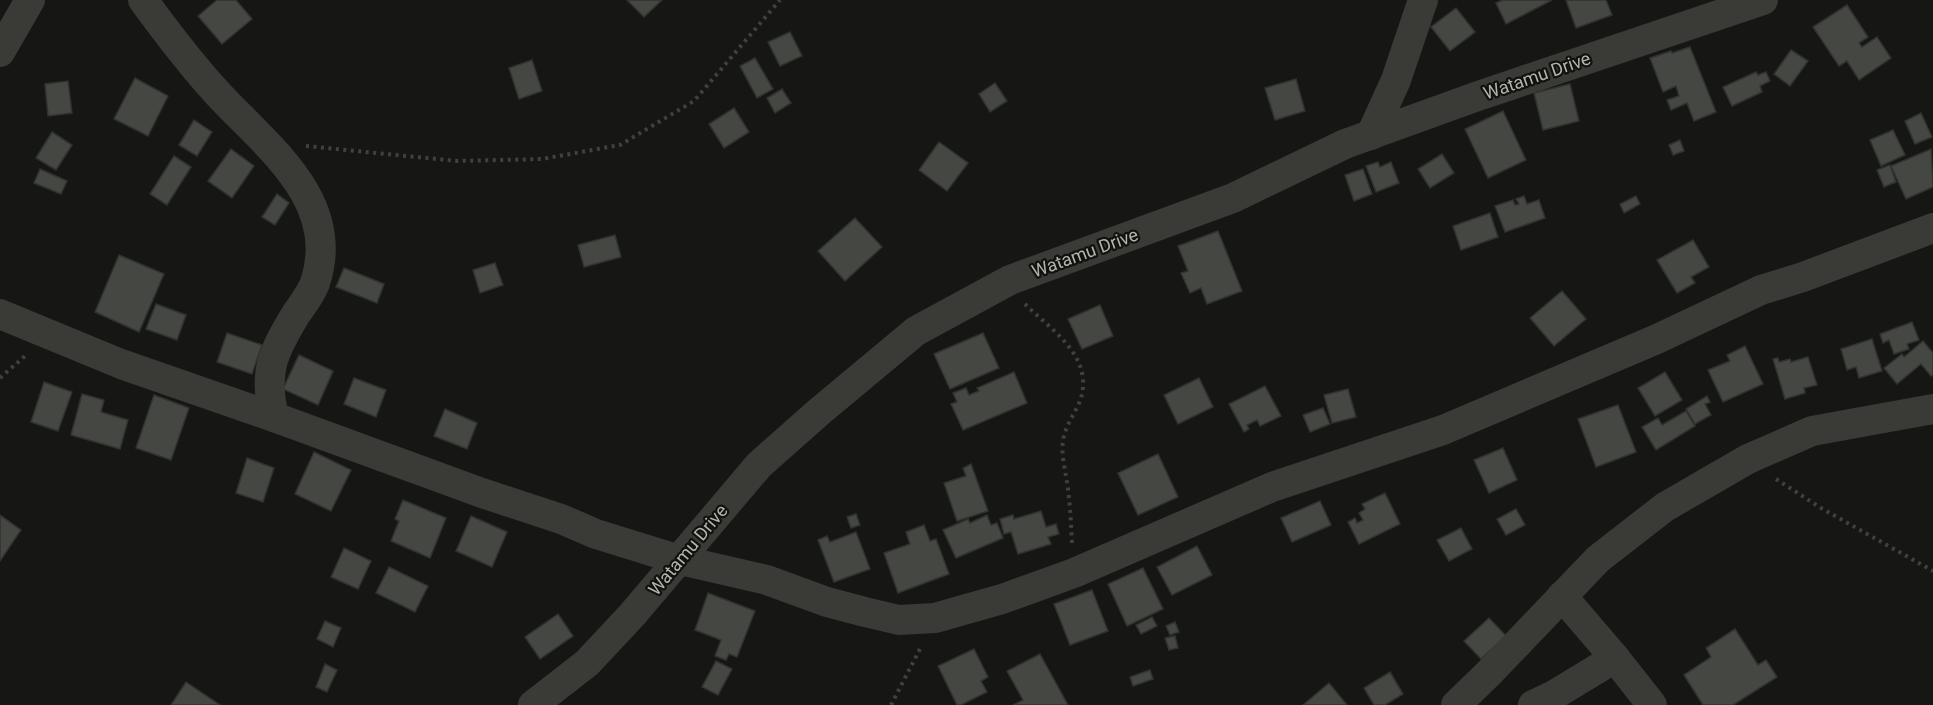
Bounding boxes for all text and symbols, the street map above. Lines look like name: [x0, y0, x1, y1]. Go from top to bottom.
street label: Watamu Drive: [1481, 47, 1593, 104]
street label: Watamu Drive: [1029, 224, 1141, 282]
street label: Watamu Drive: [644, 500, 732, 599]

